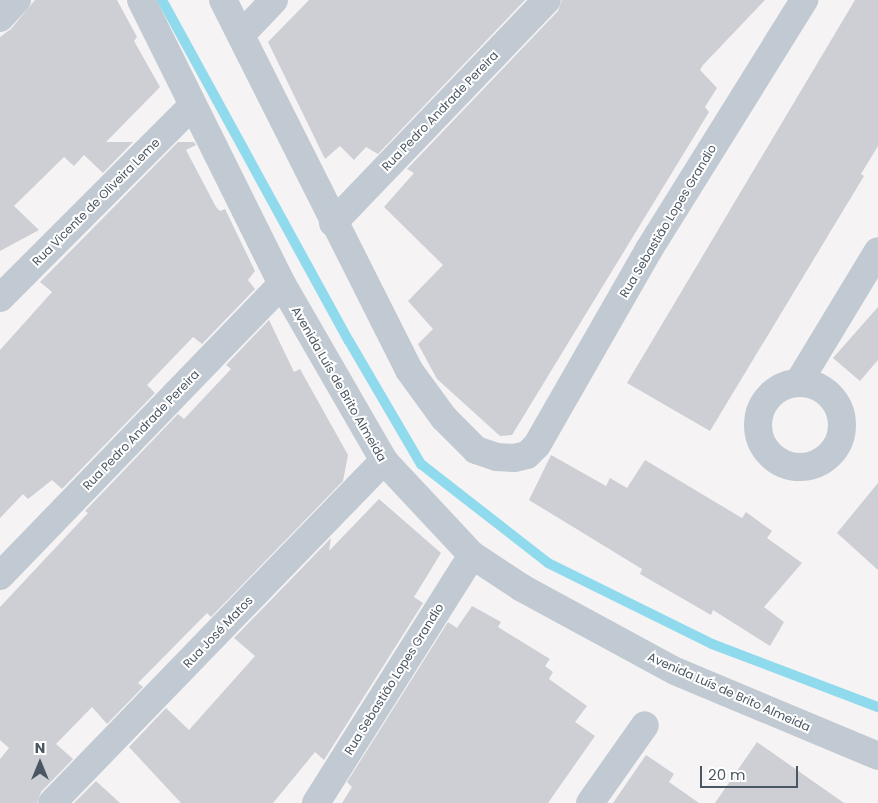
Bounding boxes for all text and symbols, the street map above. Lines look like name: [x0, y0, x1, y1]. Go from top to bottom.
street label: Rua Pedro Andrade Pereira: [379, 48, 501, 174]
street label: Rua Vicente de Oliveira Leme: [29, 135, 163, 269]
street label: Rua Sebastião Lopes Grandio: [617, 142, 719, 300]
street label: Avenida Luís de Brito Almeida: [289, 304, 389, 464]
street label: Rua Pedro Andrade Pereira: [80, 367, 202, 493]
street label: Rua José Matos: [180, 593, 256, 671]
street label: Rua Sebastião Lopes Grandio: [341, 601, 447, 757]
street label: Avenida Luís de Brito Almeida: [645, 650, 813, 734]
north arrow: [15, 738, 65, 788]
text: N: [35, 738, 45, 758]
scale bar: [703, 756, 800, 788]
text: 20 m: [708, 764, 746, 785]

